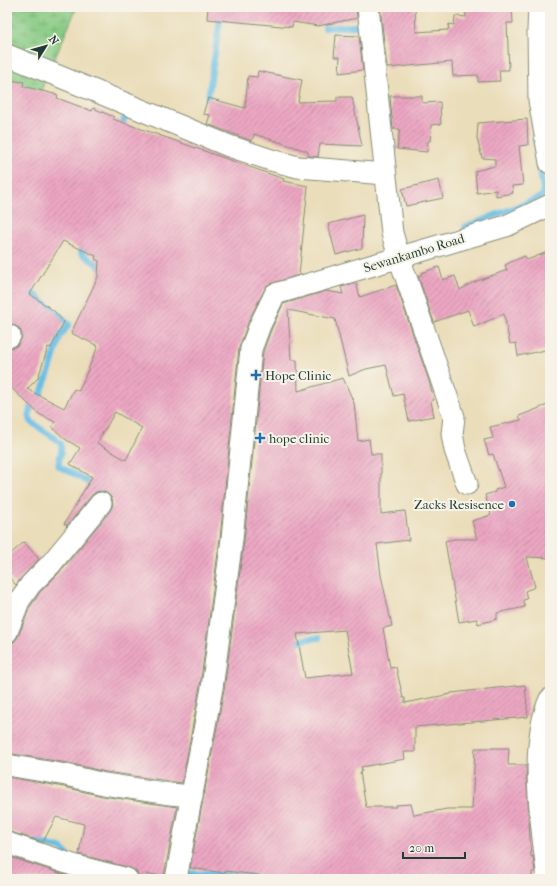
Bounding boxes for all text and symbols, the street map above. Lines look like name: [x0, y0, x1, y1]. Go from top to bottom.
north arrow: [26, 26, 66, 66]
text: N: [46, 33, 62, 48]
street label: Sewankambo Road: [362, 230, 467, 275]
place label: Hope Clinic: [265, 368, 331, 383]
marker: Hope Clinic: [250, 369, 262, 381]
place label: hope clinic: [269, 431, 330, 446]
marker: hope clinic: [254, 432, 266, 444]
place label: Zacks Resisence: [414, 497, 505, 512]
marker: Zacks Resisence: [507, 499, 517, 509]
scale bar: [403, 834, 465, 860]
text: 20 m: [409, 841, 434, 855]

